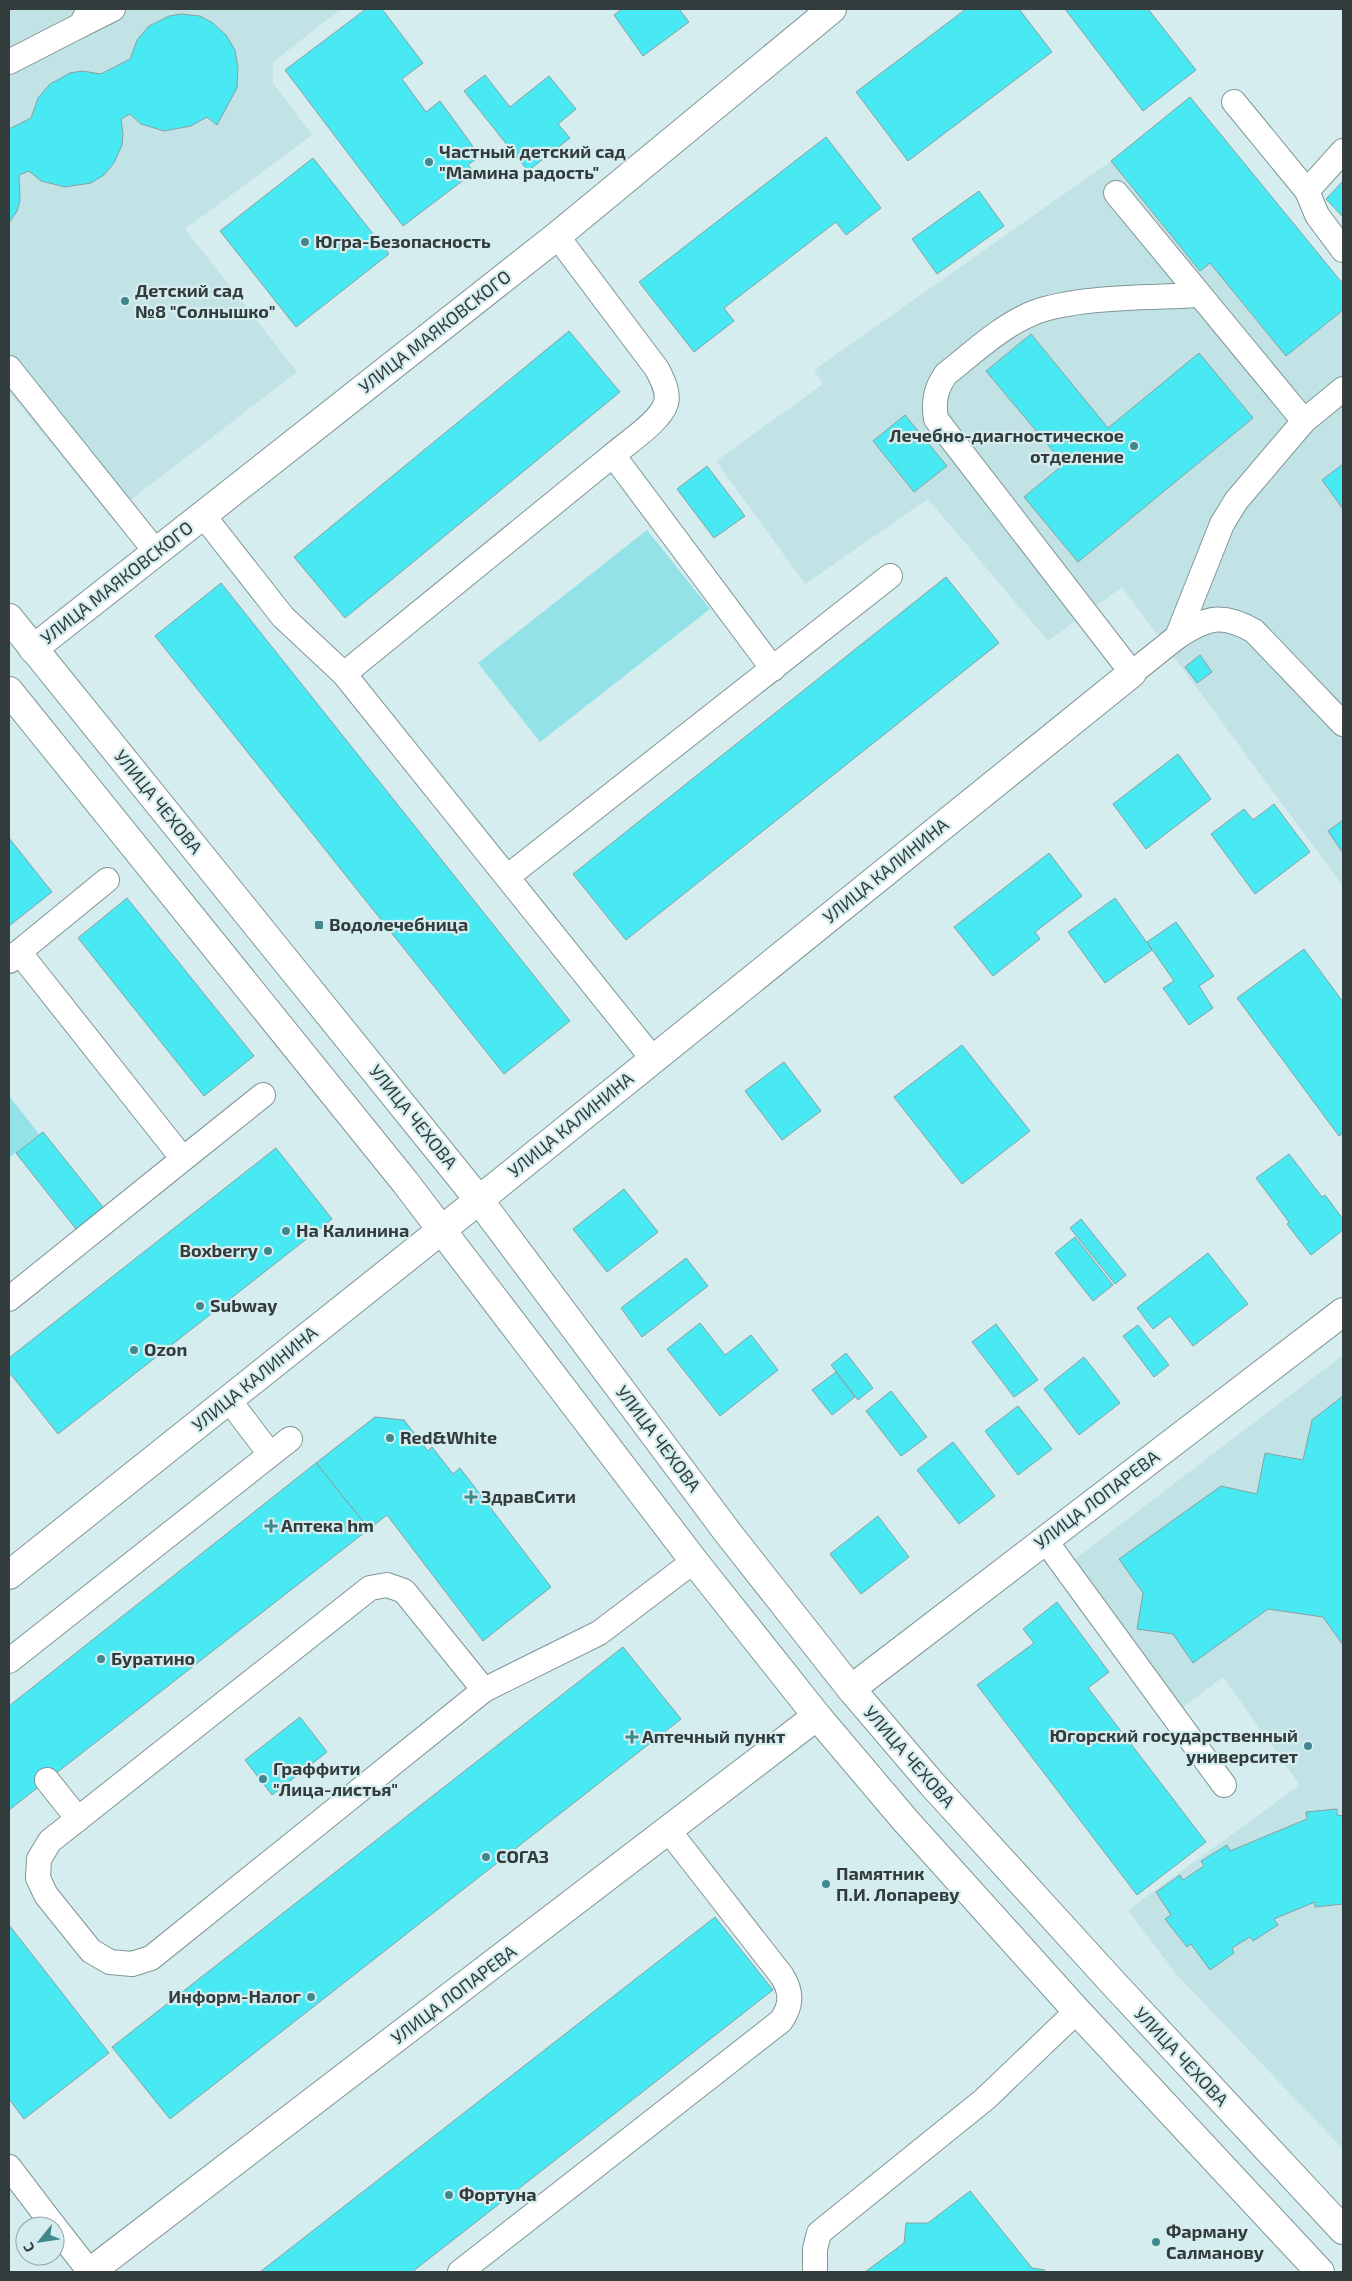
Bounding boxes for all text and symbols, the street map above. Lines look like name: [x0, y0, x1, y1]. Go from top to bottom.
place label: Частный детский сад "Мамина радость": [439, 140, 626, 183]
marker: Частный детский сад "Мамина радость": [423, 156, 435, 168]
place label: Югра-Безопасность: [315, 230, 491, 252]
marker: Югра-Безопасность: [299, 236, 311, 248]
street label: УЛИЦА МАЯКОВСКОГО: [354, 265, 515, 397]
place label: Детский сад №8 "Солнышко": [135, 279, 275, 322]
marker: Детский сад №8 "Солнышко": [119, 295, 131, 307]
place label: Лечебно-диагностическое отделение: [889, 424, 1124, 467]
marker: Лечебно-диагностическое отделение: [1128, 440, 1140, 452]
street label: УЛИЦА МАЯКОВСКОГО: [36, 516, 197, 648]
street label: УЛИЦА ЧЕХОВА: [110, 745, 208, 858]
street label: УЛИЦА КАЛИНИНА: [818, 812, 953, 928]
place label: Водолечебница: [329, 913, 468, 935]
marker: Водолечебница: [313, 919, 325, 931]
street label: УЛИЦА ЧЕХОВА: [365, 1060, 463, 1173]
street label: УЛИЦА КАЛИНИНА: [503, 1066, 638, 1182]
place label: На Калинина: [296, 1219, 409, 1241]
marker: На Калинина: [280, 1225, 292, 1237]
place label: Boxberry: [179, 1239, 259, 1261]
marker: Boxberry: [262, 1245, 274, 1257]
place label: Subway: [210, 1294, 278, 1316]
marker: Subway: [194, 1300, 206, 1312]
street label: УЛИЦА КАЛИНИНА: [187, 1320, 322, 1436]
place label: Ozon: [144, 1338, 187, 1360]
marker: Ozon: [128, 1344, 140, 1356]
street label: УЛИЦА ЧЕХОВА: [612, 1381, 706, 1497]
place label: Red&White: [400, 1426, 497, 1448]
marker: Red&White: [384, 1432, 396, 1444]
street label: УЛИЦА ЛОПАРЕВА: [1029, 1444, 1164, 1553]
place label: ЗдравСити: [481, 1485, 576, 1507]
marker: ЗдравСити: [465, 1491, 477, 1503]
place label: Аптека hm: [281, 1514, 374, 1536]
marker: Аптека hm: [265, 1520, 277, 1532]
place label: Буратино: [111, 1647, 195, 1669]
marker: Буратино: [95, 1653, 107, 1665]
street label: УЛИЦА ЧЕХОВА: [860, 1701, 960, 1812]
place label: Югорский государственный университет: [1050, 1724, 1298, 1767]
place label: Аптечный пункт: [642, 1725, 785, 1747]
marker: Аптечный пункт: [626, 1731, 638, 1743]
marker: Югорский государственный университет: [1302, 1740, 1314, 1752]
place label: Граффити "Лица-листья": [273, 1757, 398, 1800]
marker: Граффити "Лица-листья": [257, 1773, 269, 1785]
place label: СОГАЗ: [496, 1845, 549, 1867]
marker: СОГАЗ: [480, 1851, 492, 1863]
place label: Памятник П.И. Лопареву: [836, 1862, 960, 1905]
marker: Памятник П.И. Лопареву: [820, 1878, 832, 1890]
street label: УЛИЦА ЛОПАРЕВА: [386, 1939, 521, 2048]
place label: Информ-Налог: [168, 1985, 302, 2007]
marker: Информ-Налог: [305, 1991, 317, 2003]
street label: УЛИЦА ЧЕХОВА: [1130, 2002, 1234, 2111]
place label: Фортуна: [459, 2183, 536, 2205]
marker: Фортуна: [443, 2189, 455, 2201]
north arrow: [15, 2216, 65, 2266]
place label: Фарману Салманову: [1166, 2220, 1265, 2263]
marker: Фарману Салманову: [1150, 2236, 1162, 2248]
text: С: [19, 2240, 38, 2256]

